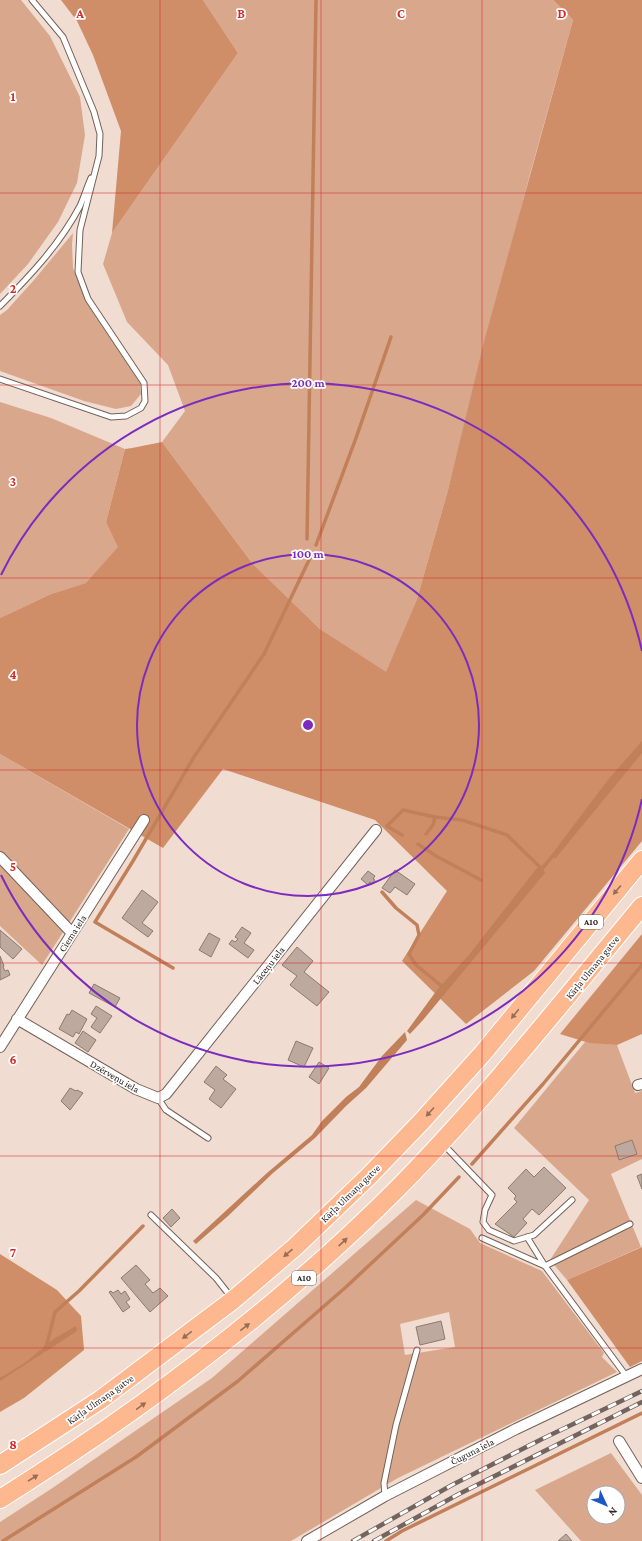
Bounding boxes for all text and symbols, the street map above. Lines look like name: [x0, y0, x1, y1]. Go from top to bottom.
text: A: [75, 6, 84, 21]
text: B: [237, 6, 245, 21]
text: C: [397, 6, 405, 21]
text: D: [558, 6, 567, 21]
text: 1: [11, 89, 16, 104]
text: 2: [10, 281, 17, 296]
text: 200 m: [291, 376, 325, 390]
text: 3: [10, 474, 16, 489]
text: 100 m: [292, 547, 325, 561]
text: 4: [9, 667, 17, 682]
centre of rings: [301, 718, 315, 732]
text: 5: [10, 859, 16, 874]
one-way arrow: [613, 884, 622, 895]
street label: Ciema iela: [56, 912, 89, 954]
road number: A10: [579, 915, 603, 929]
street label: Kārļa Ulmaņa gatve: [564, 933, 622, 1002]
street label: Lāceņu iela: [250, 944, 288, 987]
one-way arrow: [510, 1008, 519, 1019]
text: 6: [9, 1052, 17, 1067]
street label: Dzērveņu iela: [88, 1058, 141, 1096]
one-way arrow: [425, 1107, 435, 1117]
street label: Kārļa Ulmaņa gatve: [318, 1162, 383, 1225]
one-way arrow: [338, 1237, 348, 1246]
text: 7: [10, 1245, 16, 1260]
one-way arrow: [282, 1248, 293, 1257]
road number: A10: [292, 1271, 316, 1285]
one-way arrow: [239, 1323, 250, 1332]
one-way arrow: [182, 1331, 193, 1339]
street label: Kārļa Ulmaņa gatve: [65, 1372, 137, 1427]
one-way arrow: [136, 1402, 146, 1410]
street label: Čuguna iela: [449, 1436, 496, 1467]
text: 8: [9, 1437, 17, 1452]
one-way arrow: [28, 1474, 38, 1482]
north arrow: [586, 1485, 626, 1525]
text: N: [606, 1505, 620, 1519]

